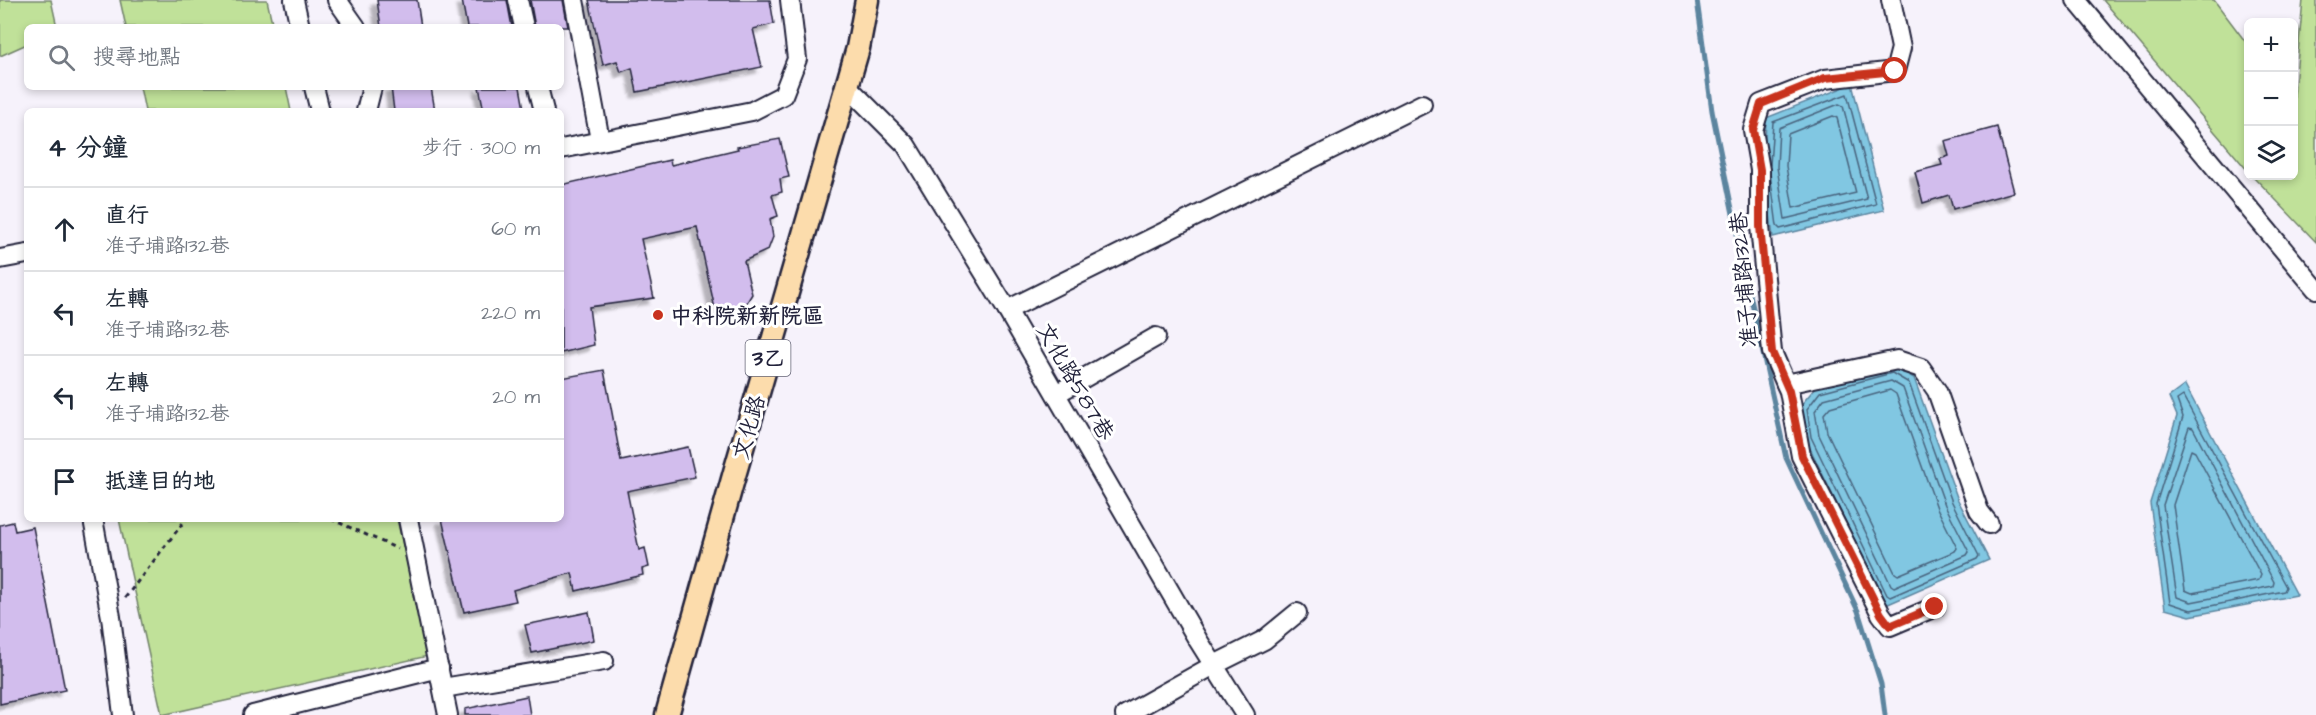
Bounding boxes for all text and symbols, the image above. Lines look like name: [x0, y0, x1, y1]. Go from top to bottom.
map controls: [2244, 18, 2298, 180]
button: +: [2244, 18, 2298, 72]
search box: [24, 24, 564, 90]
icon: search: [45, 41, 78, 74]
text: 搜尋地點: [93, 42, 181, 73]
route start: [1881, 57, 1907, 83]
button: −: [2244, 72, 2298, 126]
button: layers: [2244, 126, 2298, 180]
text: 4 分鐘: [48, 130, 128, 166]
text: 步行 · 300 m: [422, 134, 540, 162]
text: 直行: [105, 200, 149, 231]
street label: 准子埔路132巷: [1723, 210, 1766, 349]
icon: ahead: [48, 213, 81, 246]
text: 60 m: [491, 215, 540, 243]
text: 准子埔路132巷: [105, 232, 229, 260]
text: 左轉: [105, 284, 149, 315]
icon: left: [48, 297, 81, 330]
text: 220 m: [481, 299, 540, 327]
place label: 中科院新新院區: [670, 301, 824, 332]
marker: 中科院新新院區: [651, 308, 665, 322]
text: 准子埔路132巷: [105, 316, 229, 344]
street label: 文化路587巷: [1028, 317, 1121, 446]
road number: 3乙: [746, 340, 790, 376]
text: 左轉: [105, 368, 149, 399]
icon: left: [48, 381, 81, 414]
text: 20 m: [492, 383, 540, 411]
street label: 文化路: [725, 391, 773, 463]
text: 准子埔路132巷: [105, 400, 229, 428]
icon: arrive: [48, 465, 81, 498]
text: 抵達目的地: [105, 466, 215, 497]
route end: [1921, 593, 1947, 619]

